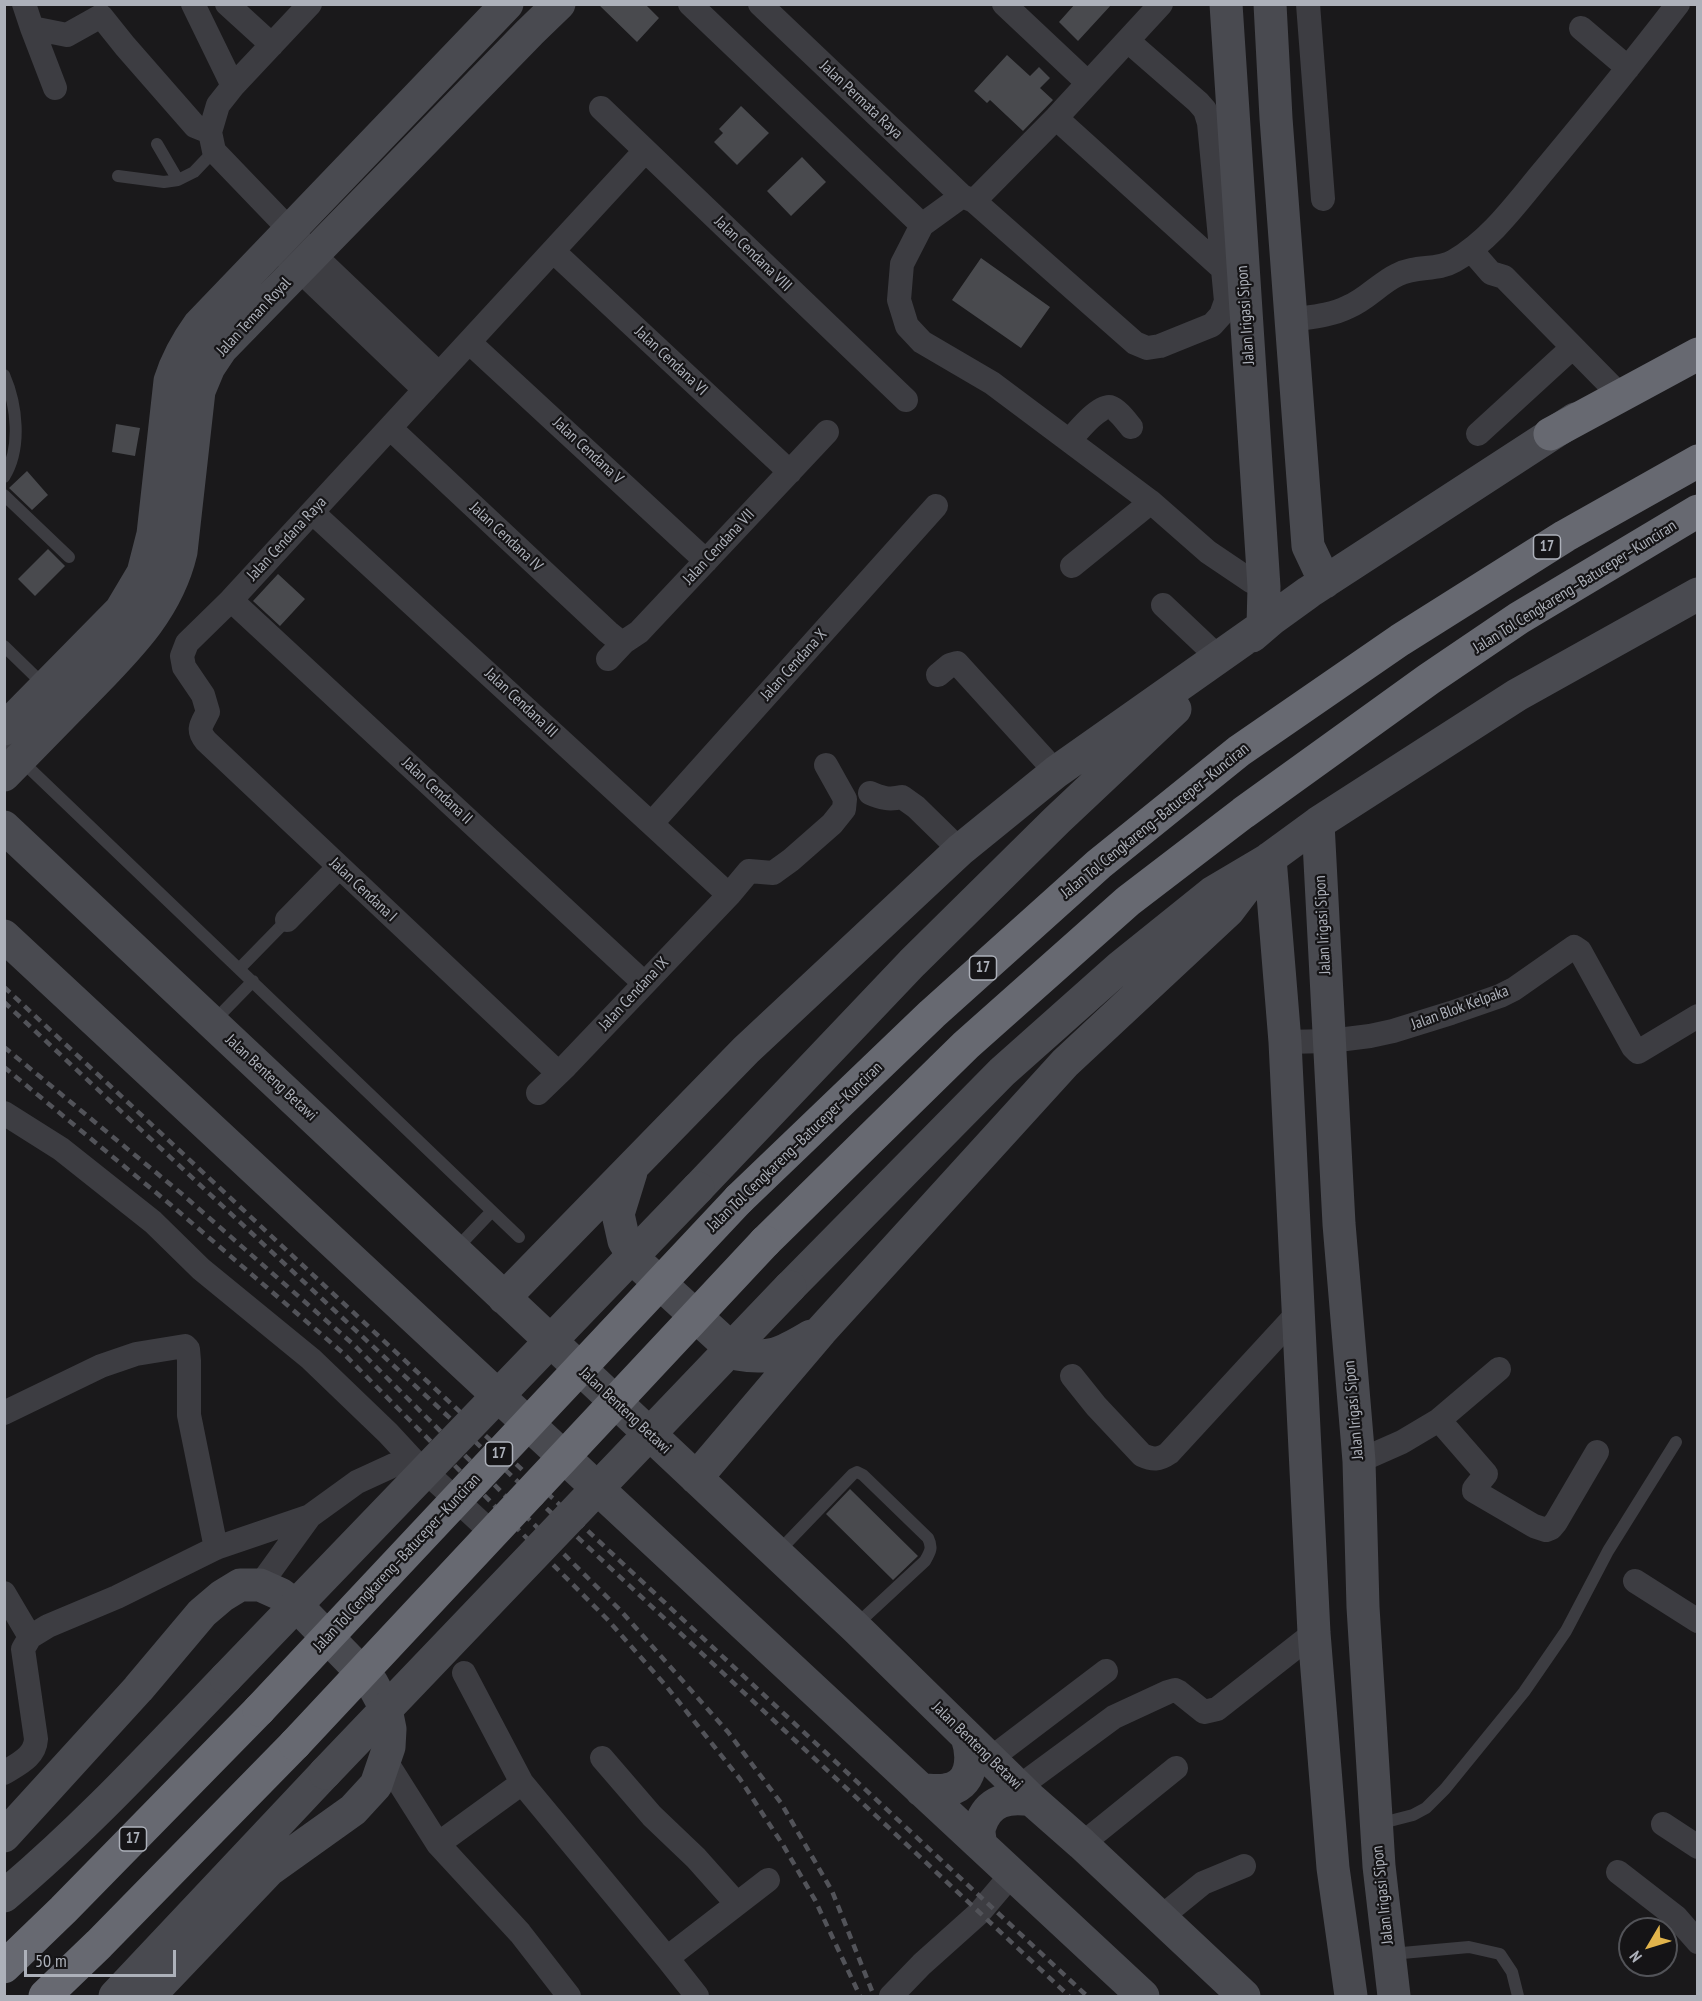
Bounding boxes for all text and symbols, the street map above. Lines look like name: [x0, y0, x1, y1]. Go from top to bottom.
street label: Jalan Permata Raya: [816, 57, 906, 143]
street label: Jalan Cendana VIII: [710, 212, 796, 296]
street label: Jalan Irigasi Sipon: [1233, 265, 1259, 365]
street label: Jalan Teman Royal: [213, 274, 295, 360]
street label: Jalan Cendana VI: [631, 322, 711, 400]
street label: Jalan Cendana V: [549, 414, 627, 488]
street label: Jalan Cendana Raya: [243, 493, 331, 585]
street label: Jalan Cendana IV: [466, 498, 546, 576]
street label: Jalan Cendana VII: [679, 505, 759, 589]
street label: Jalan Tol Cengkareng–Batuceper–Kunciran: [1470, 516, 1680, 658]
road number: 17: [1534, 535, 1560, 559]
street label: Jalan Cendana X: [757, 625, 831, 705]
street label: Jalan Cendana III: [481, 664, 561, 742]
street label: Jalan Tol Cengkareng–Batuceper–Kunciran: [1057, 739, 1253, 903]
street label: Jalan Cendana II: [398, 754, 476, 828]
street label: Jalan Cendana I: [325, 854, 401, 926]
street label: Jalan Irigasi Sipon: [1311, 875, 1335, 975]
street label: Jalan Cendana IX: [595, 953, 673, 1035]
road number: 17: [970, 956, 996, 980]
street label: Jalan Blok Kelpaka: [1409, 982, 1511, 1034]
street label: Jalan Benteng Betawi: [221, 1031, 321, 1125]
street label: Jalan Tol Cengkareng–Batuceper–Kunciran: [703, 1058, 887, 1236]
street label: Jalan Irigasi Sipon: [1340, 1360, 1368, 1460]
street label: Jalan Benteng Betawi: [575, 1364, 675, 1458]
road number: 17: [486, 1442, 512, 1466]
street label: Jalan Tol Cengkareng–Batuceper–Kunciran: [309, 1470, 485, 1656]
street label: Jalan Benteng Betawi: [928, 1698, 1026, 1794]
road number: 17: [120, 1827, 146, 1851]
street label: Jalan Irigasi Sipon: [1368, 1845, 1398, 1945]
north arrow: [1618, 1917, 1678, 1977]
scale bar: [27, 1938, 178, 1976]
text: N: [1625, 1947, 1646, 1966]
text: 50 m: [35, 1949, 67, 1972]

